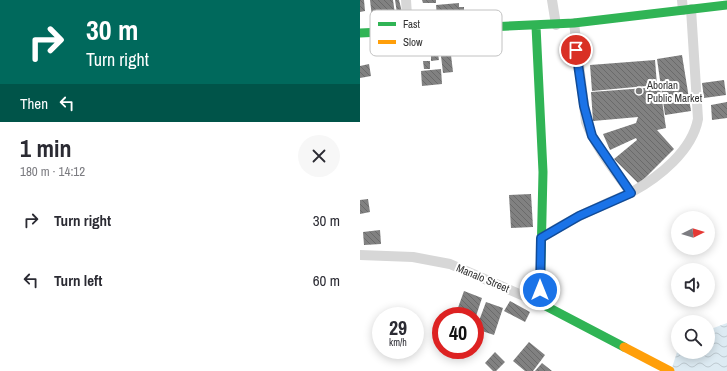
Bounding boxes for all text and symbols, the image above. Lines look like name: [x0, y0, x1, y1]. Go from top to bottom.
legend: [370, 10, 502, 56]
text: 30 m: [86, 11, 138, 49]
icon: right: [20, 16, 72, 68]
text: Fast: [403, 17, 421, 31]
pin: [559, 33, 593, 67]
text: Slow: [403, 35, 423, 49]
icon: arrive: [565, 39, 587, 61]
text: Turn right: [86, 47, 149, 72]
place label: Aborlan Public Market: [646, 78, 703, 105]
marker: Aborlan Public Market: [634, 86, 644, 96]
icon: left: [56, 92, 78, 114]
text: Then: [20, 93, 48, 114]
text: 1 min: [20, 132, 71, 164]
button: close: [298, 135, 340, 177]
text: 180 m · 14:12: [20, 163, 85, 180]
icon: right: [20, 209, 42, 231]
text: Turn right: [54, 210, 111, 231]
text: 30 m: [313, 210, 340, 231]
north arrow: [671, 211, 715, 255]
map controls: [671, 211, 715, 359]
street label: Manalo Street: [454, 261, 512, 296]
button: sound: [671, 263, 715, 307]
icon: left: [20, 269, 42, 291]
position arrow: [519, 269, 561, 311]
text: Turn left: [54, 270, 102, 291]
text: 60 m: [313, 270, 340, 291]
speed limit sign: 40: [432, 307, 484, 359]
text: 29: [389, 314, 407, 341]
button: search: [671, 315, 715, 359]
text: km/h: [389, 336, 407, 349]

